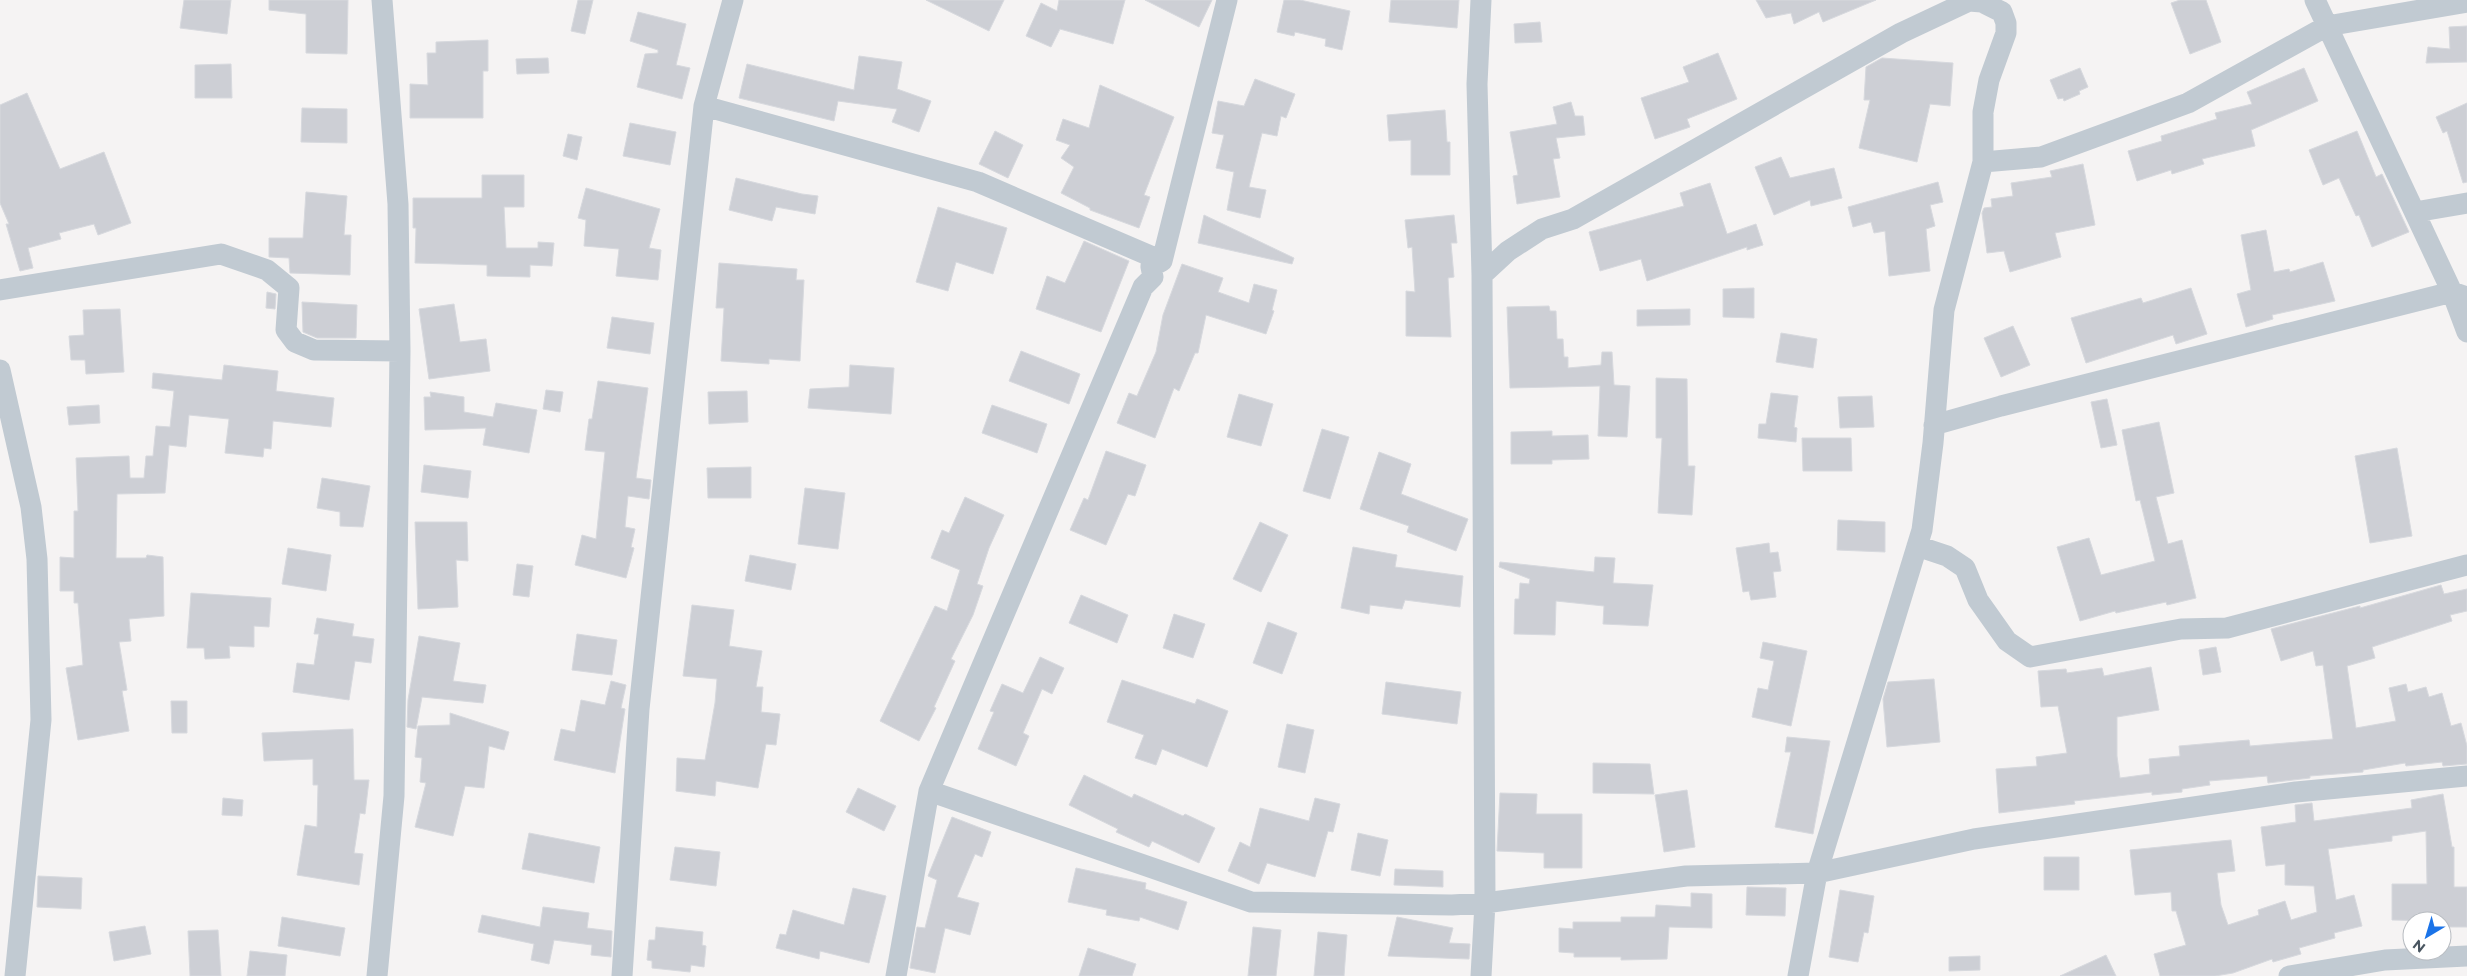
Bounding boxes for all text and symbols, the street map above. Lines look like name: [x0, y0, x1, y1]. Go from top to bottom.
north arrow: [2402, 911, 2452, 961]
text: N: [2409, 936, 2429, 957]

